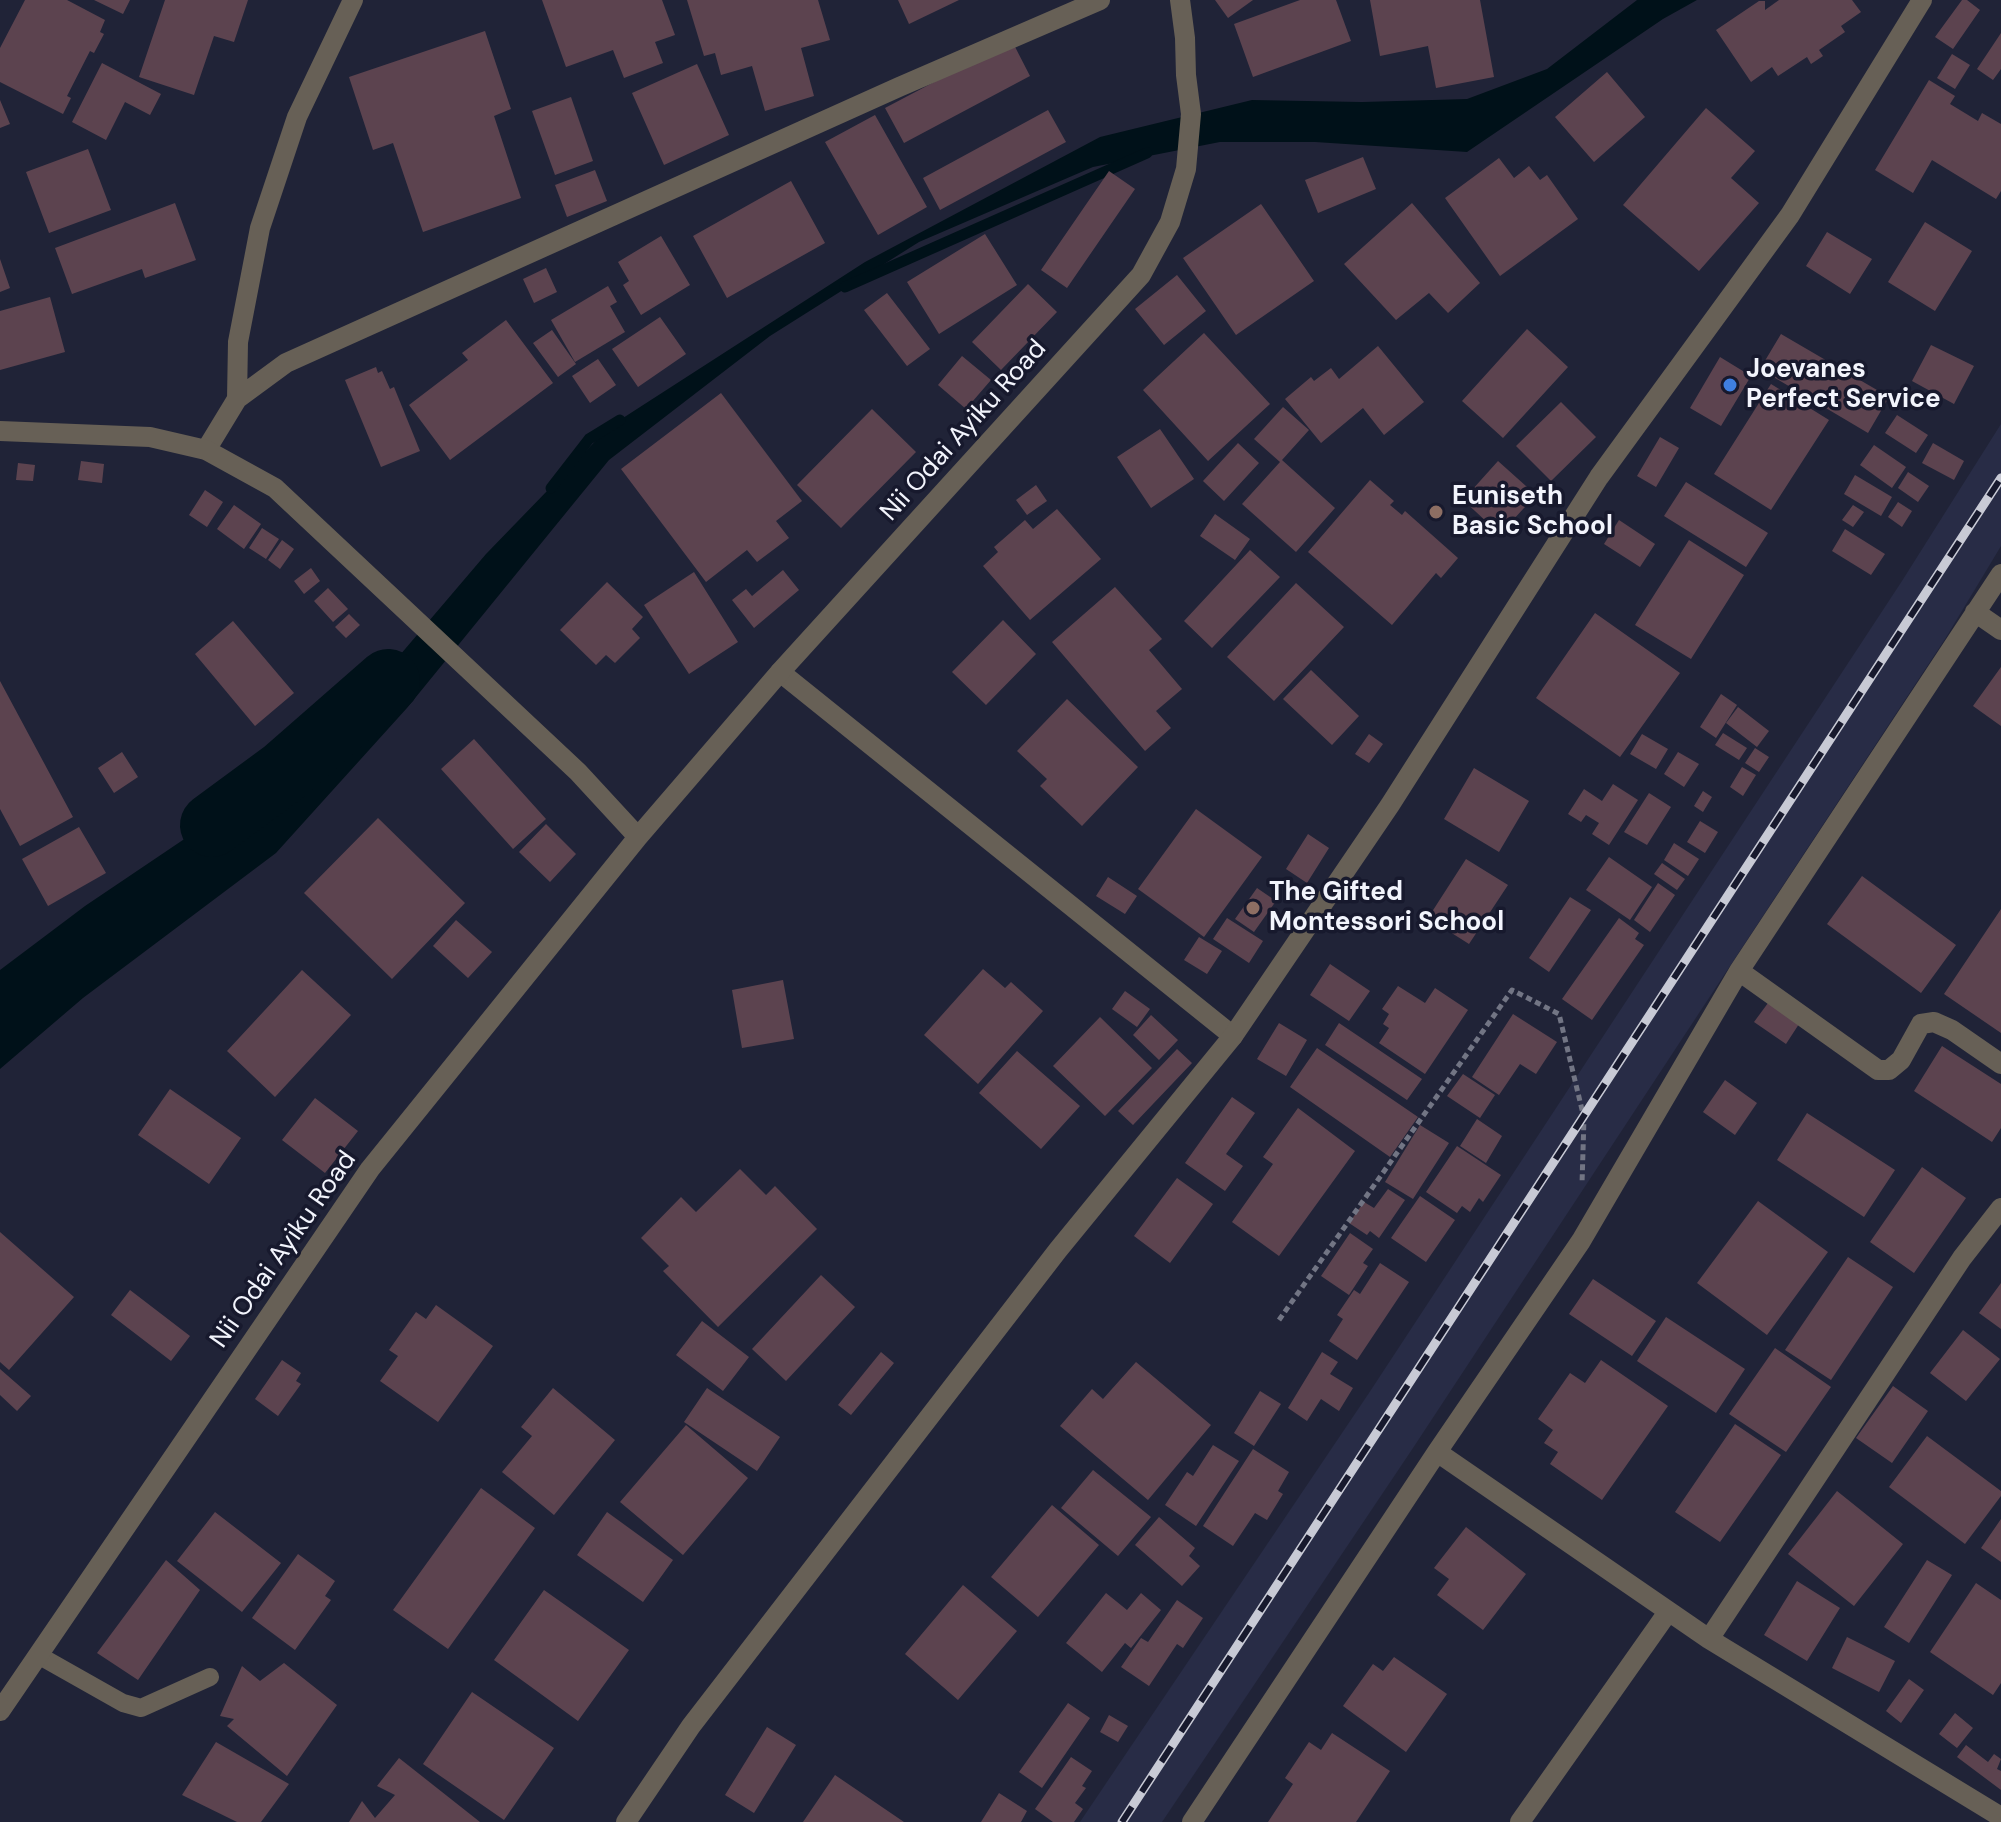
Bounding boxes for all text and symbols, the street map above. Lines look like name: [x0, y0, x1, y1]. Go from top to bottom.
street label: Nii Odai Ayiku Road: [874, 334, 1054, 528]
place label: Joevanes Perfect Service: [1746, 354, 1941, 416]
marker: Joevanes Perfect Service: [1721, 376, 1739, 394]
place label: Euniseth Basic School: [1452, 481, 1613, 542]
marker: Euniseth Basic School: [1427, 503, 1445, 521]
place label: The Gifted Montessori School: [1269, 877, 1504, 938]
marker: The Gifted Montessori School: [1244, 899, 1262, 917]
street label: Nii Odai Ayiku Road: [204, 1146, 364, 1354]

